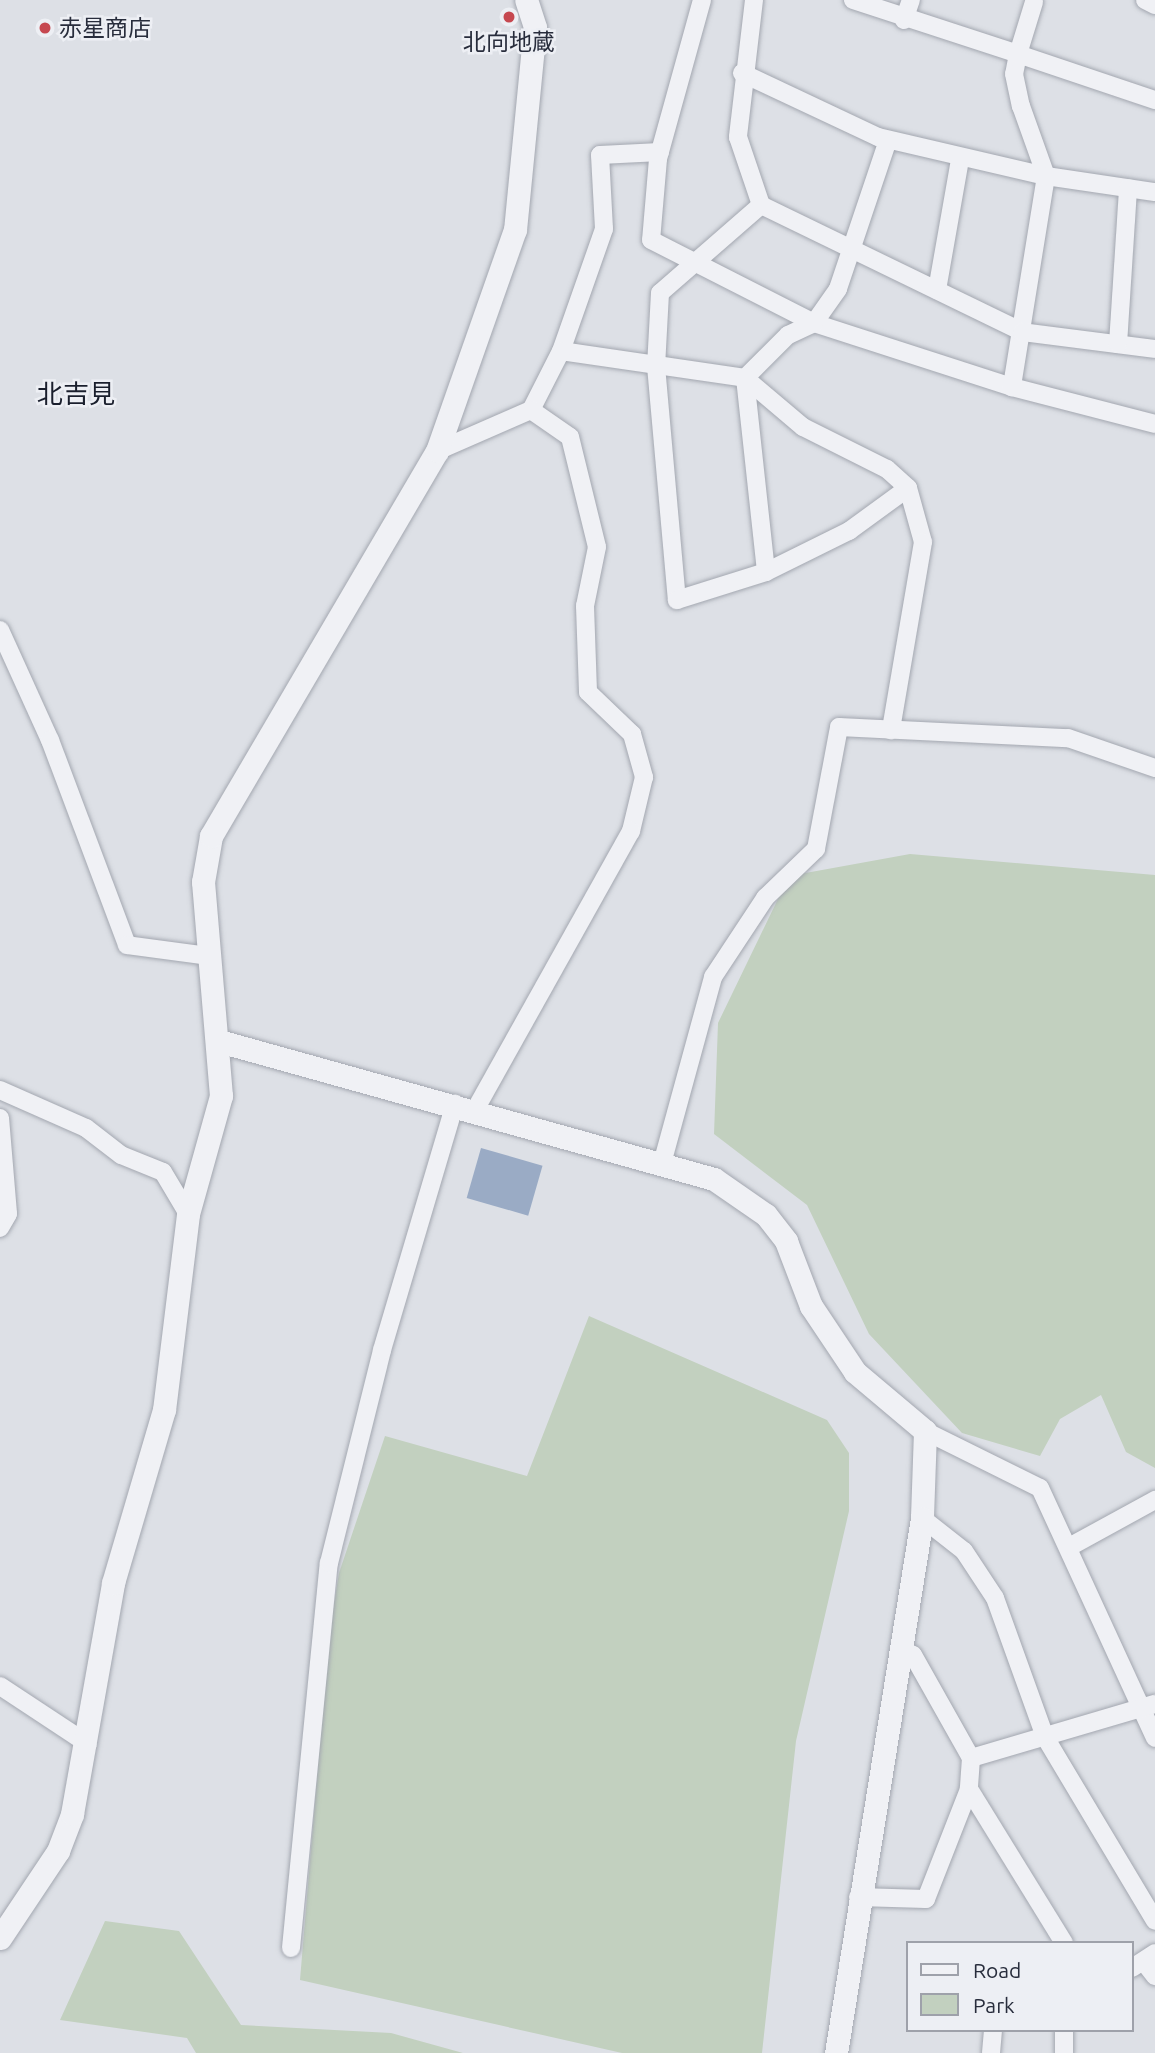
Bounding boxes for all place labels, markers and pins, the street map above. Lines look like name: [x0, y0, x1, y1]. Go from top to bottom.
marker: 北向地蔵: [501, 9, 517, 25]
place label: 赤星商店: [59, 14, 151, 42]
marker: 赤星商店: [37, 20, 53, 36]
place label: 北向地蔵: [463, 28, 555, 56]

